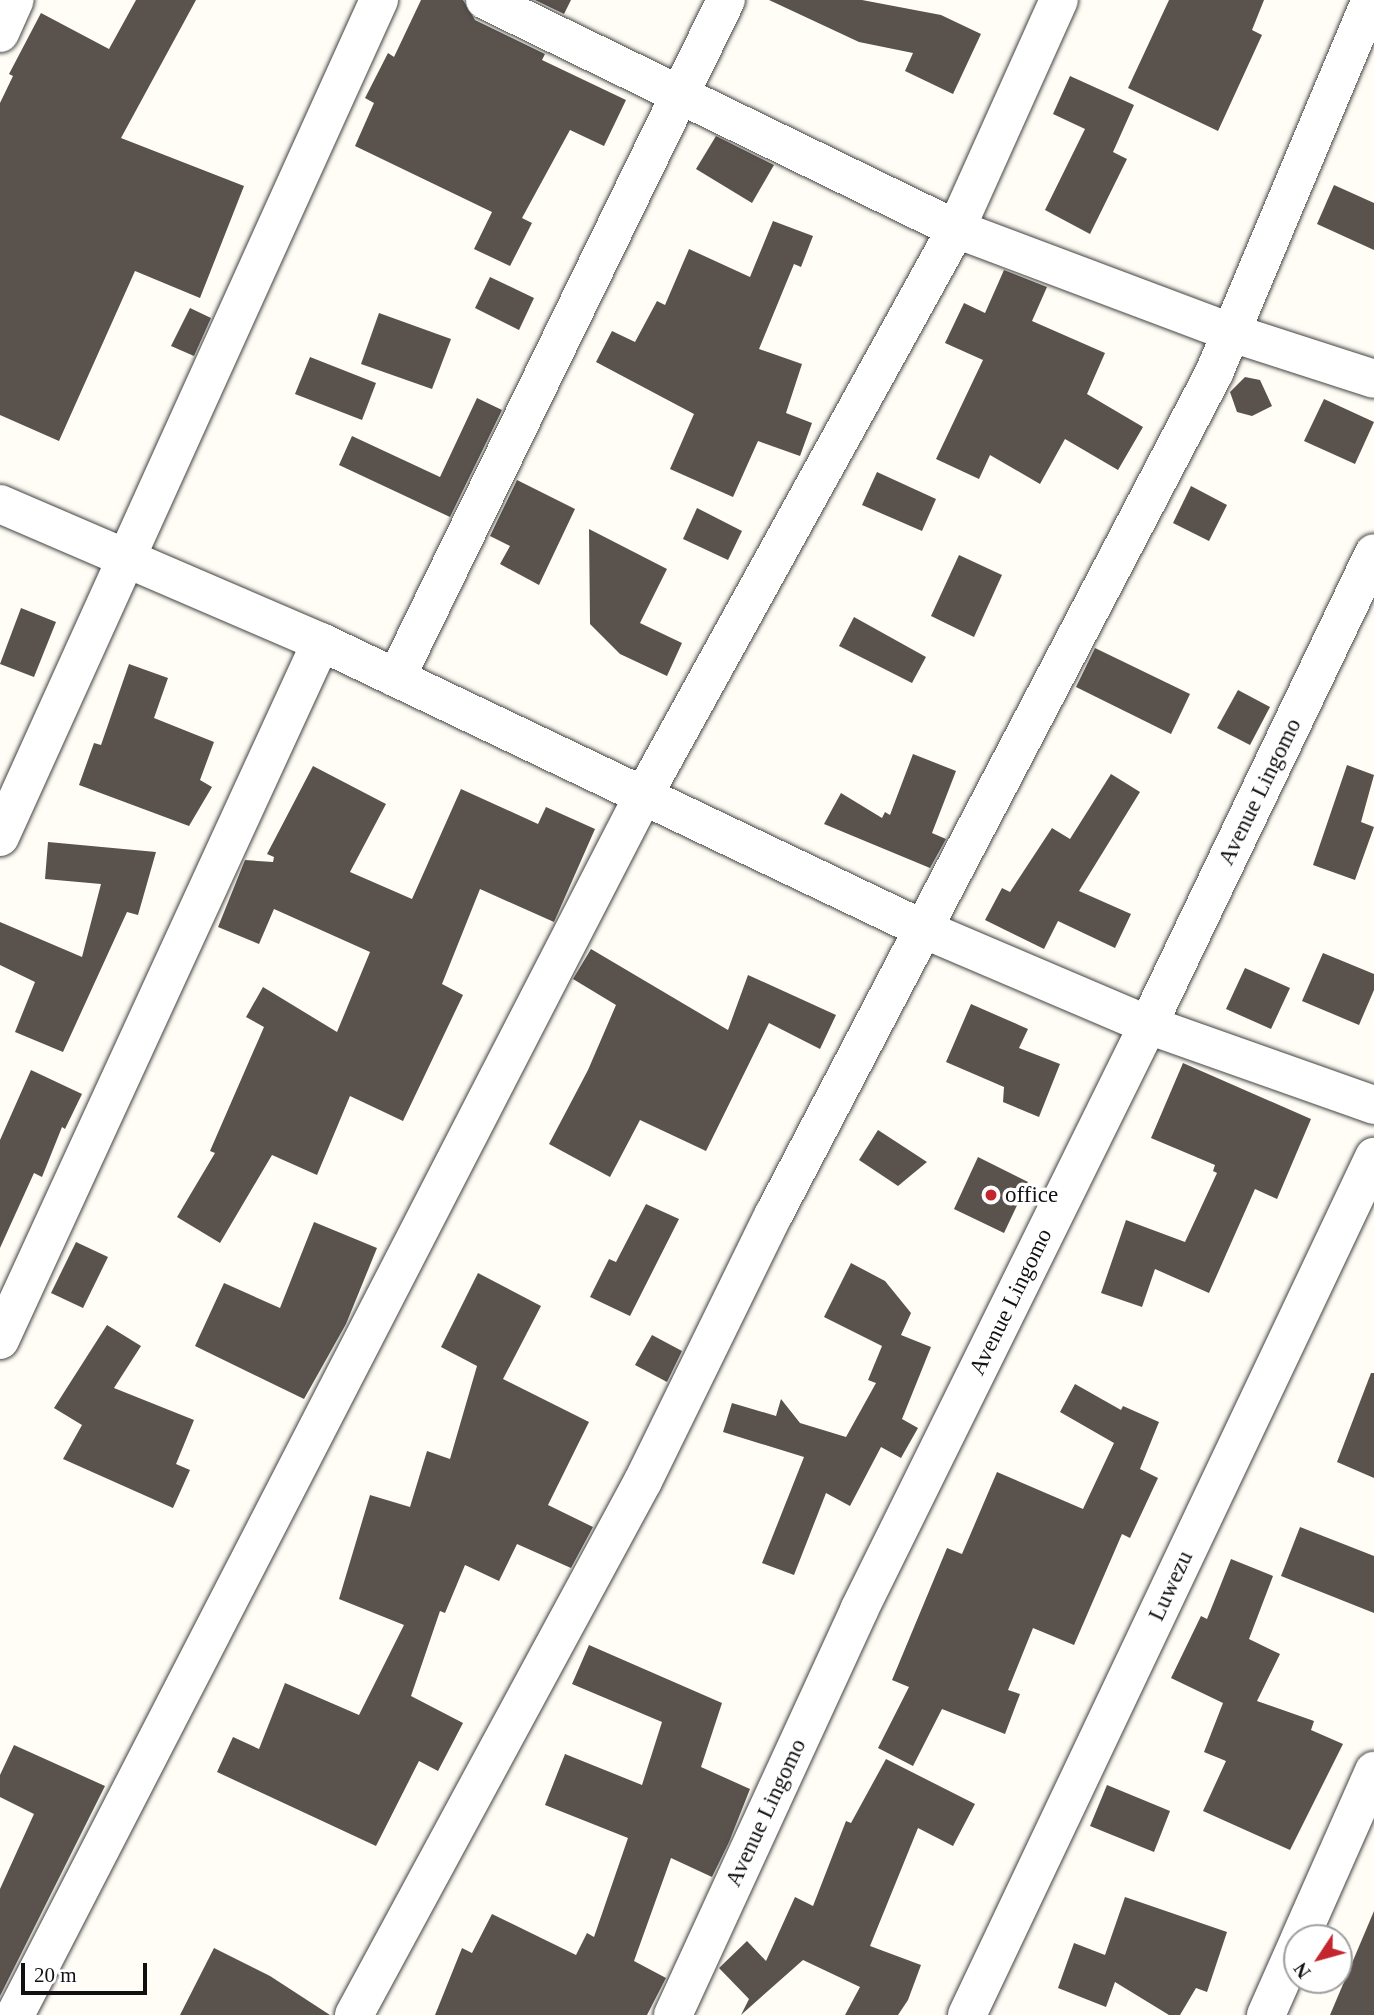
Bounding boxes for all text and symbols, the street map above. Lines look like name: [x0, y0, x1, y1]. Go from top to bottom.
street label: Avenue Lingomo: [1213, 714, 1307, 870]
place label: office: [1005, 1181, 1058, 1209]
marker: office: [983, 1187, 999, 1203]
street label: Avenue Lingomo: [964, 1224, 1058, 1380]
street label: Luwezu: [1143, 1547, 1199, 1625]
street label: Avenue Lingomo: [720, 1735, 812, 1891]
north arrow: [1283, 1924, 1353, 1994]
scale bar: [24, 1948, 150, 1992]
text: N: [1290, 1959, 1315, 1982]
text: 20 m: [34, 1963, 77, 1987]

